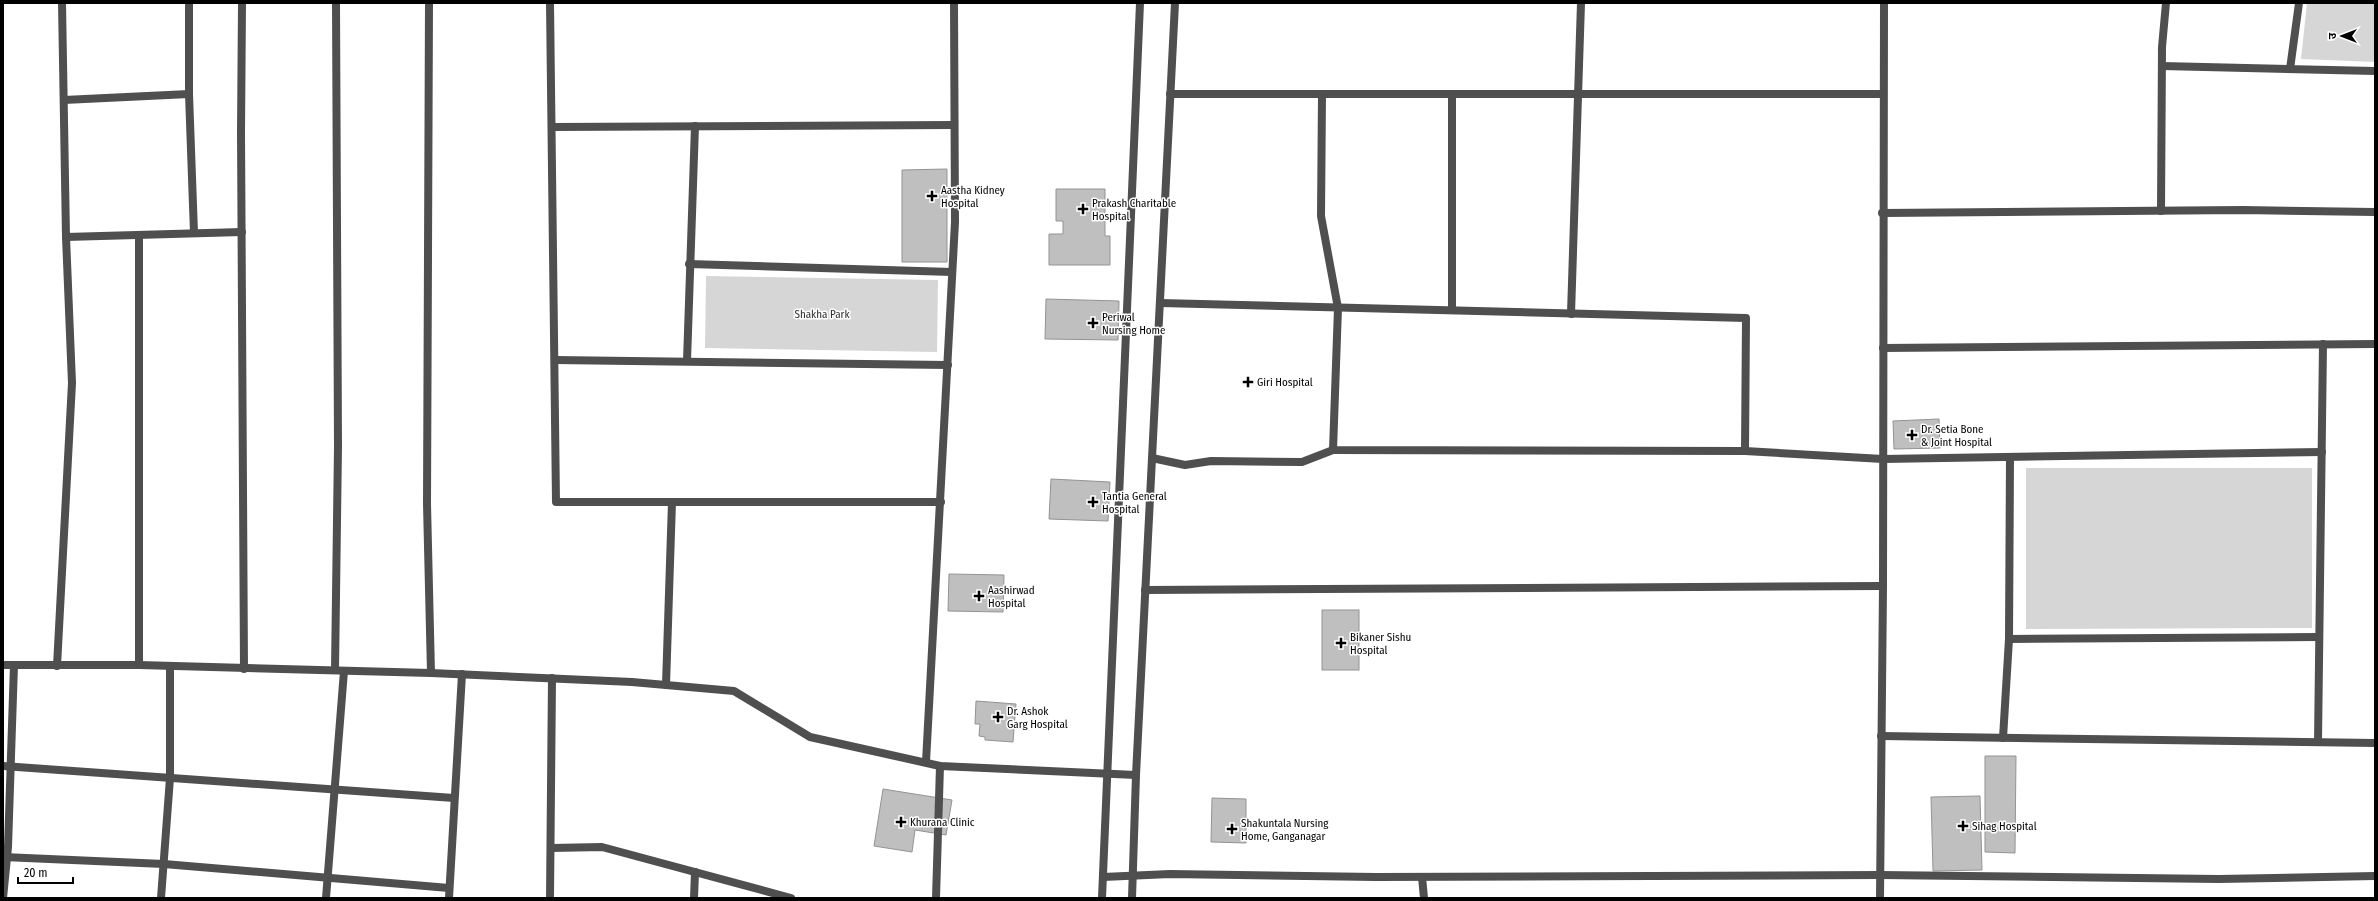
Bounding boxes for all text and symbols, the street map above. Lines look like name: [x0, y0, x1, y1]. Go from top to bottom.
north arrow: [2322, 16, 2362, 56]
text: उ: [2326, 32, 2339, 39]
place label: Aastha Kidney Hospital: [941, 184, 1005, 210]
marker: Aastha Kidney Hospital: [926, 190, 938, 202]
place label: Prakash Charitable Hospital: [1092, 197, 1176, 223]
marker: Prakash Charitable Hospital: [1077, 203, 1089, 215]
park label: Shakha Park: [794, 308, 850, 321]
place label: Periwal Nursing Home: [1102, 311, 1165, 337]
marker: Periwal Nursing Home: [1087, 317, 1099, 329]
marker: Giri Hospital: [1242, 376, 1254, 388]
place label: Giri Hospital: [1257, 376, 1313, 389]
place label: Dr. Setia Bone & Joint Hospital: [1921, 423, 1992, 449]
marker: Dr. Setia Bone & Joint Hospital: [1906, 429, 1918, 441]
place label: Tantia General Hospital: [1102, 490, 1167, 516]
marker: Tantia General Hospital: [1087, 496, 1099, 508]
place label: Aashirwad Hospital: [988, 584, 1035, 610]
marker: Aashirwad Hospital: [973, 590, 985, 602]
place label: Bikaner Sishu Hospital: [1350, 631, 1411, 657]
marker: Bikaner Sishu Hospital: [1335, 637, 1347, 649]
place label: Dr. Ashok Garg Hospital: [1007, 705, 1068, 731]
marker: Dr. Ashok Garg Hospital: [992, 711, 1004, 723]
marker: Khurana Clinic: [895, 816, 907, 828]
place label: Khurana Clinic: [910, 816, 975, 829]
place label: Shakuntala Nursing Home, Ganganagar: [1241, 817, 1329, 843]
marker: Sihag Hospital: [1957, 820, 1969, 832]
place label: Sihag Hospital: [1972, 820, 2037, 833]
marker: Shakuntala Nursing Home, Ganganagar: [1226, 823, 1238, 835]
scale bar: [18, 859, 73, 885]
text: 20 m: [24, 866, 48, 880]

